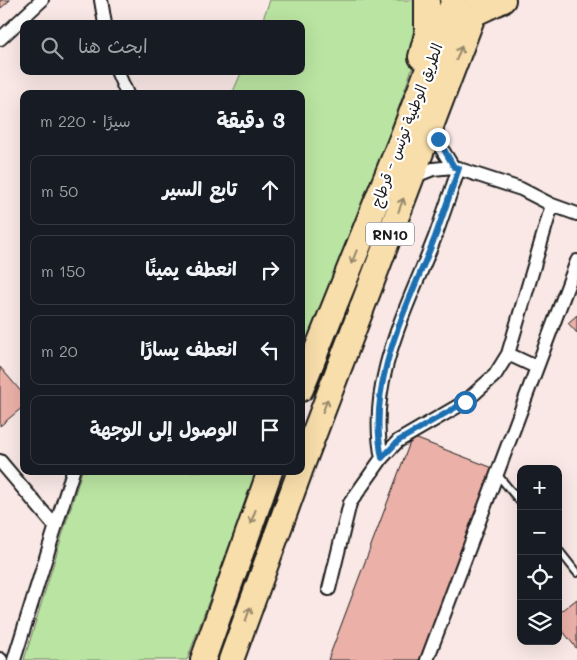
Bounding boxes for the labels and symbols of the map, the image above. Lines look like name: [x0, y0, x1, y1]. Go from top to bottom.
street label: الطريق الوطنية تونس - قرطاج: [365, 40, 447, 210]
one-way arrow: [455, 46, 464, 61]
route end: [427, 128, 450, 151]
one-way arrow: [397, 198, 407, 213]
road number: RN10: [366, 222, 414, 245]
one-way arrow: [349, 250, 358, 265]
route start: [454, 391, 477, 414]
one-way arrow: [321, 398, 330, 413]
one-way arrow: [248, 509, 257, 524]
one-way arrow: [244, 607, 253, 622]

